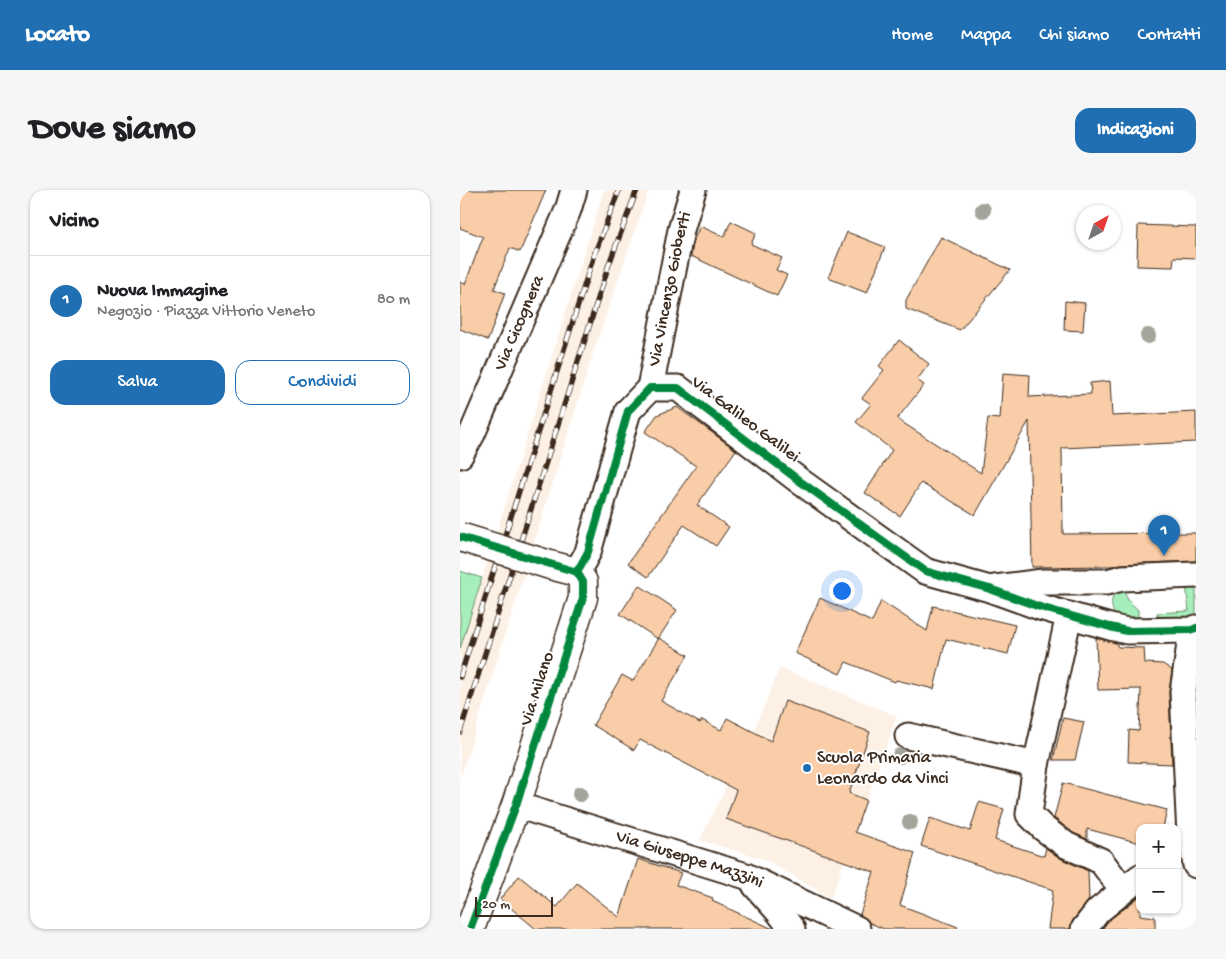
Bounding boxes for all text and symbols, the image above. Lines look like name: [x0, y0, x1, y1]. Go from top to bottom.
text: Locato: [25, 21, 90, 50]
text: Home: [891, 25, 933, 46]
text: Mappa: [961, 25, 1011, 46]
text: Chi siamo: [1039, 25, 1109, 46]
text: Contatti: [1137, 25, 1201, 46]
button: Indicazioni: [1075, 108, 1196, 153]
text: Dove siamo: [30, 110, 196, 151]
north arrow: [1076, 205, 1121, 250]
street label: Via Vincenzo Gioberti: [644, 209, 696, 369]
text: Vicino: [50, 210, 99, 235]
street label: Via Cicognera: [489, 271, 550, 375]
text: Nuova Immagine: [97, 280, 227, 303]
text: 1: [63, 291, 69, 310]
text: 80 m: [377, 291, 410, 310]
text: Negozio · Piazza Vittorio Veneto: [97, 303, 315, 322]
button: Salva: [50, 360, 225, 405]
button: Condividi: [235, 360, 410, 405]
street label: Via Galileo Galilei: [686, 372, 804, 468]
pin: 1: [1148, 515, 1180, 556]
your location: [829, 578, 855, 604]
street label: Via Milano: [516, 649, 560, 730]
place label: Scuola Primaria Leonardo da Vinci: [817, 748, 949, 790]
marker: Scuola Primaria Leonardo da Vinci: [801, 762, 813, 774]
map controls: [1136, 824, 1181, 914]
button: +: [1136, 824, 1181, 869]
street label: Via Giuseppe Mazzini: [612, 826, 767, 893]
button: −: [1136, 869, 1181, 914]
scale bar: [475, 894, 552, 917]
text: 20 m: [482, 897, 510, 914]

